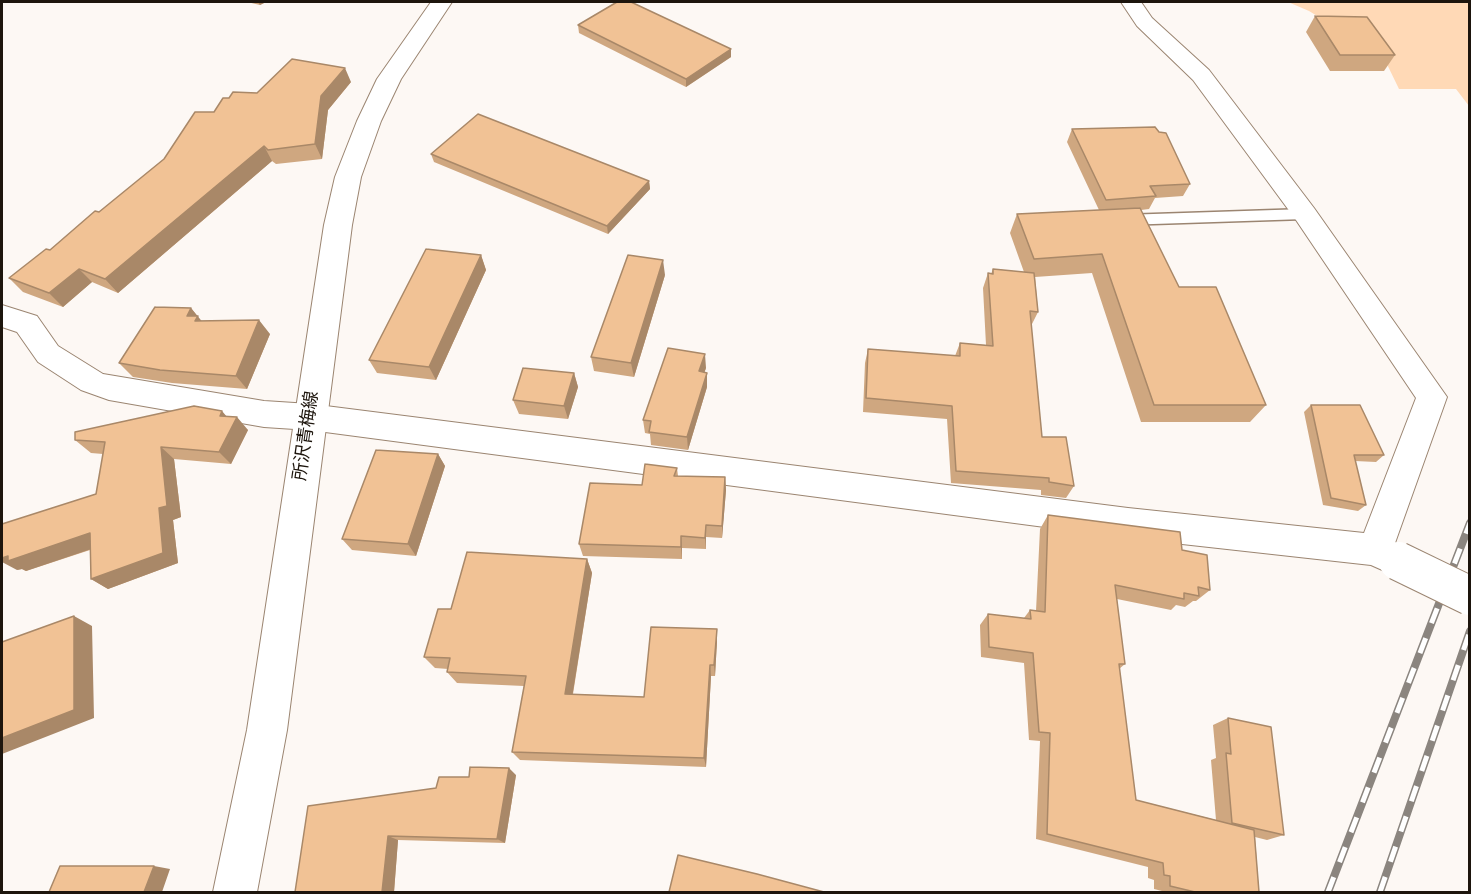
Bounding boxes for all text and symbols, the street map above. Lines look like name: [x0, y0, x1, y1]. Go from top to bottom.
street label: 所沢青梅線: [290, 390, 324, 482]

